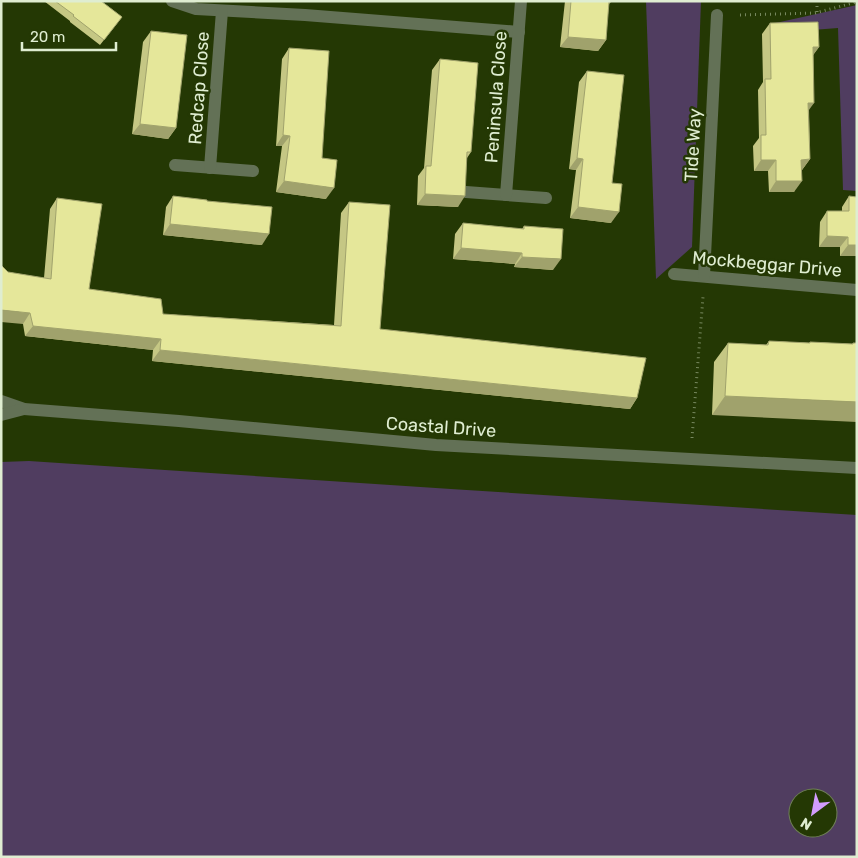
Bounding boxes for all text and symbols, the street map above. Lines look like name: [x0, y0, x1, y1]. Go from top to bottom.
scale bar: [22, 20, 116, 52]
text: 20 m: [30, 28, 65, 46]
street label: Peninsula Close: [480, 30, 512, 164]
street label: Redcap Close: [184, 31, 214, 145]
street label: Tide Way: [680, 108, 706, 182]
street label: Mockbeggar Drive: [691, 246, 843, 282]
street label: Coastal Drive: [385, 412, 497, 442]
north arrow: [788, 788, 838, 838]
text: N: [798, 814, 815, 833]

